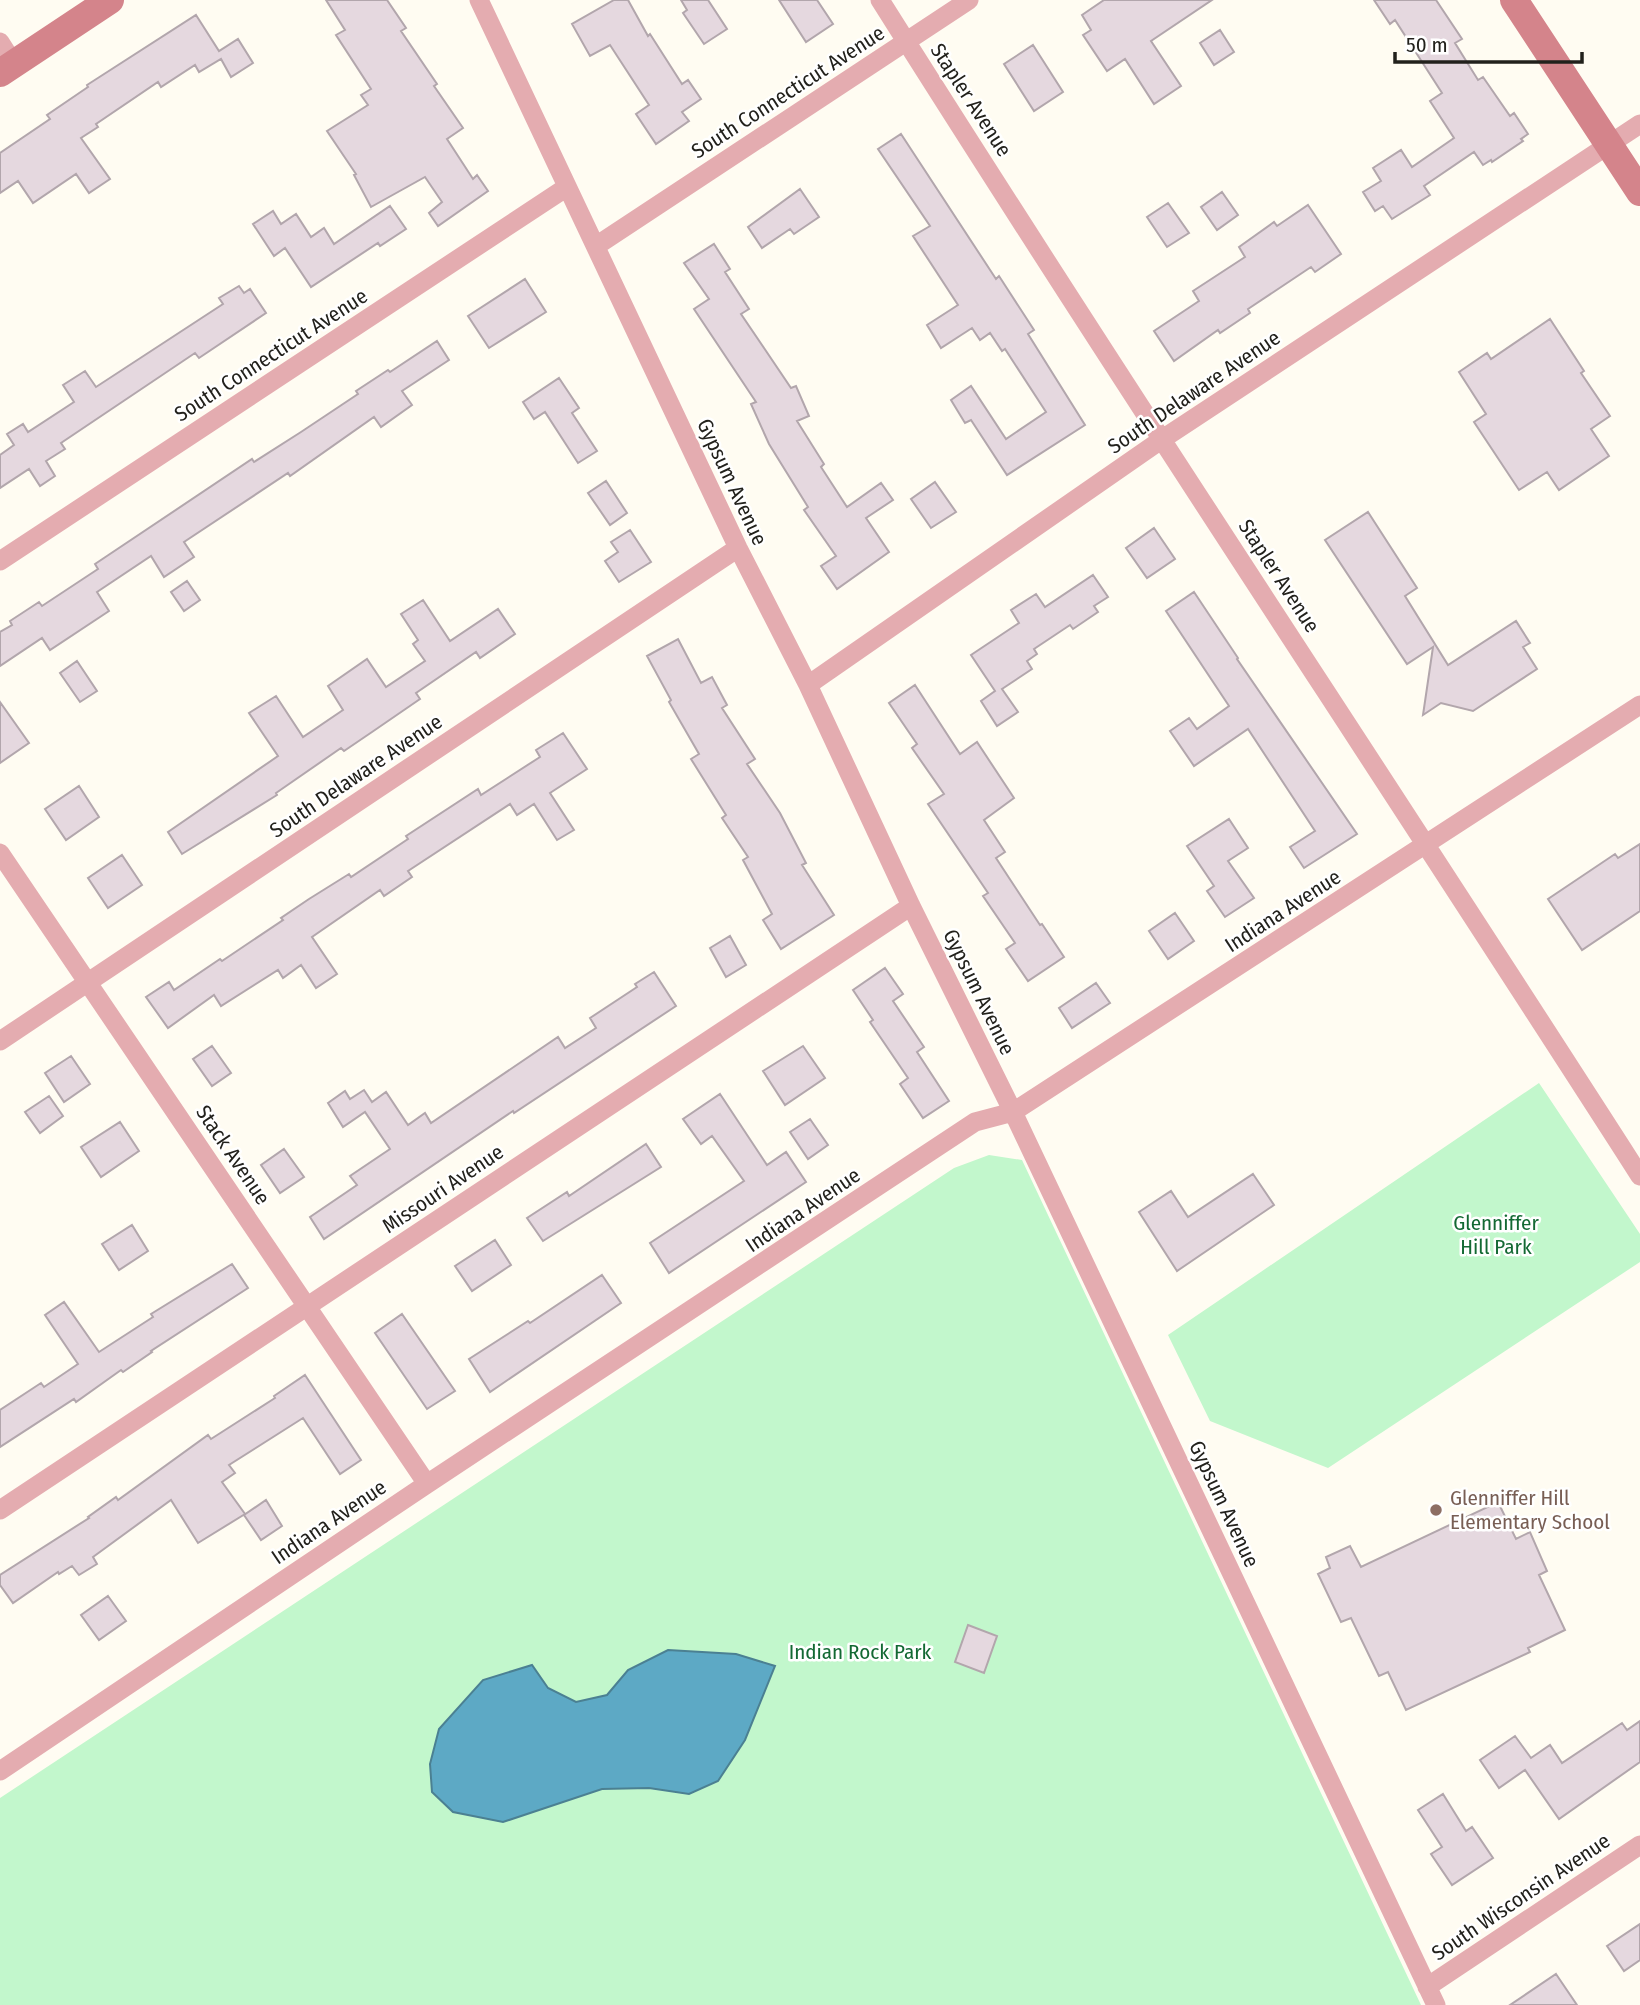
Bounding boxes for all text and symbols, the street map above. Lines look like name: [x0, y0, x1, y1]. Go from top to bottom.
street label: South Connecticut Avenue: [687, 20, 889, 164]
scale bar: [1395, 21, 1582, 65]
text: 50 m: [1406, 32, 1448, 58]
street label: Stapler Avenue: [925, 38, 1017, 162]
street label: South Connecticut Avenue: [170, 283, 372, 427]
street label: South Delaware Avenue: [1103, 325, 1285, 459]
street label: Gypsum Avenue: [691, 415, 773, 549]
street label: Stapler Avenue: [1233, 514, 1325, 638]
street label: South Delaware Avenue: [265, 709, 447, 843]
street label: Indiana Avenue: [1220, 864, 1346, 958]
street label: Gypsum Avenue: [937, 925, 1021, 1059]
street label: Stack Avenue: [190, 1100, 276, 1210]
street label: Missouri Avenue: [377, 1139, 509, 1239]
street label: Indiana Avenue: [741, 1162, 865, 1258]
park label: Glenniffer Hill Park: [1453, 1210, 1539, 1260]
street label: Gypsum Avenue: [1183, 1437, 1265, 1571]
street label: Indiana Avenue: [267, 1474, 391, 1570]
place label: Glenniffer Hill Elementary School: [1450, 1485, 1610, 1535]
marker: Glenniffer Hill Elementary School: [1428, 1502, 1444, 1518]
park label: Indian Rock Park: [789, 1639, 932, 1665]
street label: South Wisconsin Avenue: [1427, 1828, 1615, 1966]

